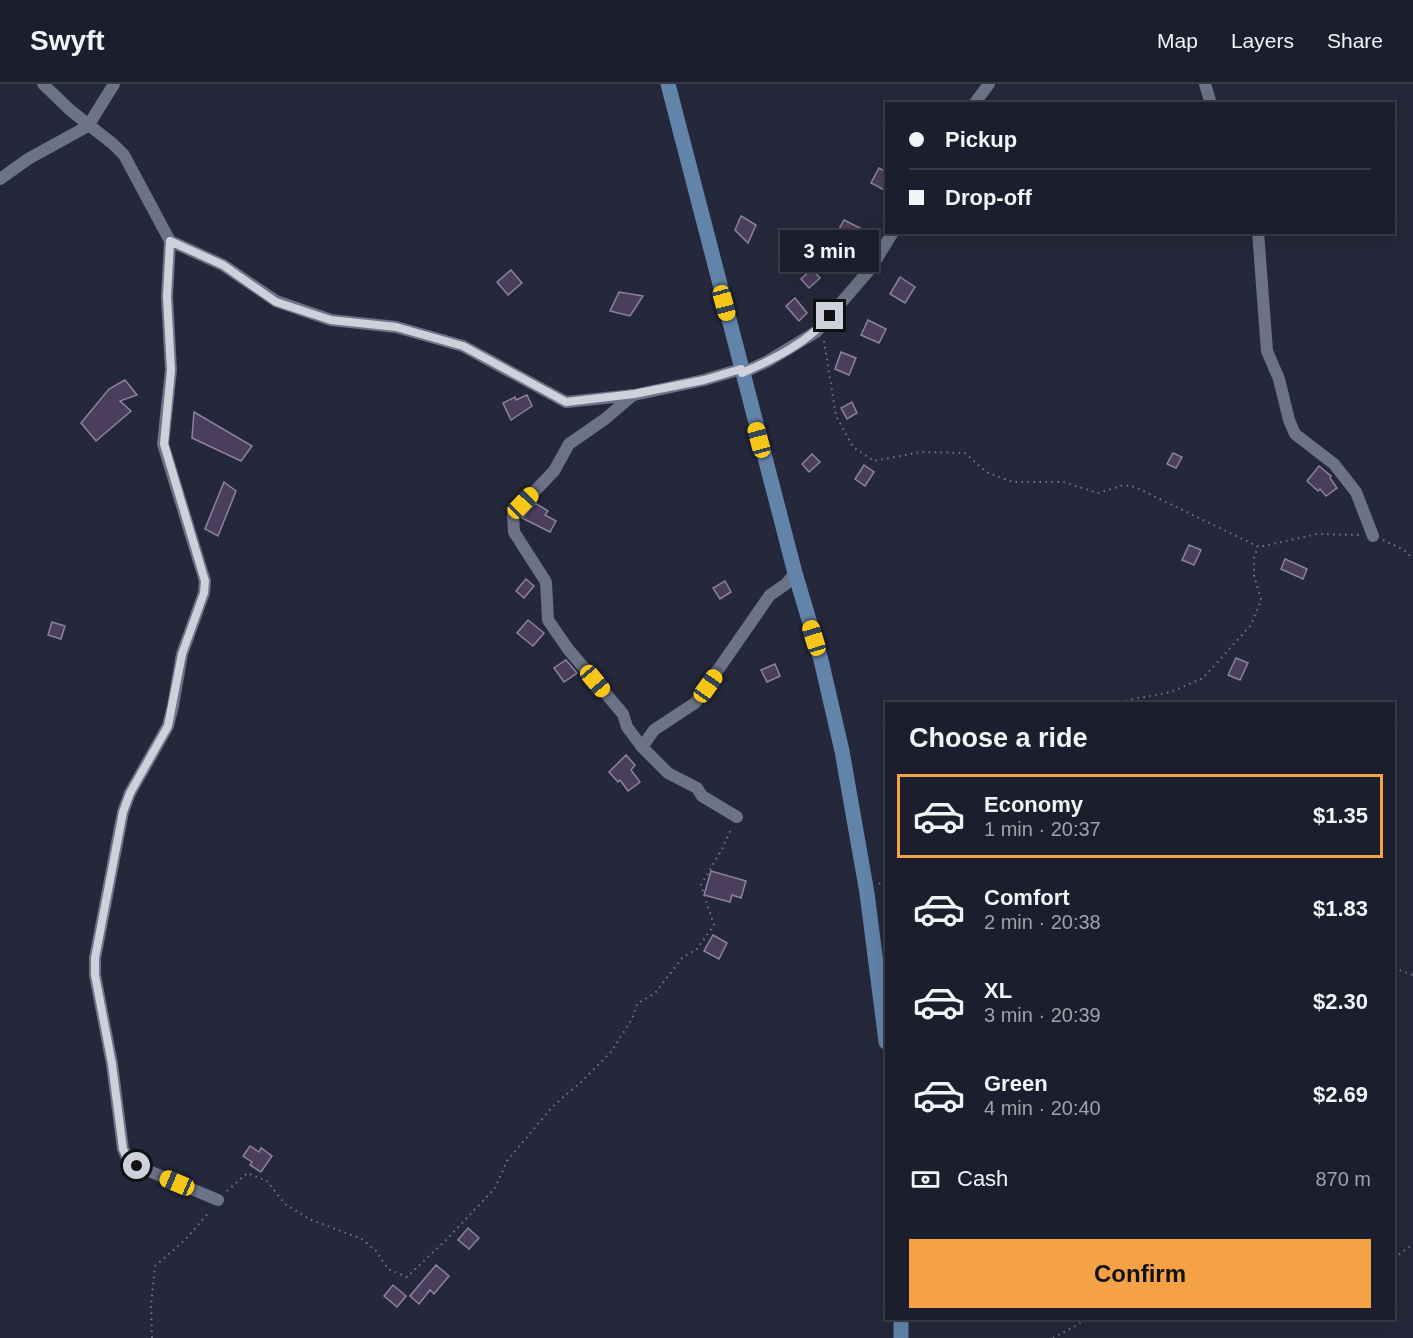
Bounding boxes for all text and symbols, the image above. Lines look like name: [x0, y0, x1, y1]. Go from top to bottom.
text: Swyft: [30, 25, 105, 56]
text: Map: [1157, 29, 1198, 52]
text: Layers: [1231, 29, 1294, 52]
text: Share: [1327, 29, 1383, 52]
text: Pickup: [945, 127, 1017, 152]
text: Drop-off: [945, 185, 1032, 210]
callout: 3 min: [780, 229, 880, 271]
text: 3 min: [803, 240, 856, 262]
car: [711, 283, 737, 323]
route end: [816, 302, 843, 329]
car: [746, 420, 772, 460]
car: [504, 484, 542, 522]
car: [800, 618, 828, 658]
car: [577, 661, 613, 701]
car: [690, 666, 726, 706]
text: Choose a ride: [909, 723, 1088, 753]
icon: car: [912, 789, 966, 843]
text: Economy: [984, 792, 1083, 817]
text: $1.35: [1313, 803, 1368, 828]
text: 1 min · 20:37: [984, 818, 1101, 840]
icon: car: [912, 882, 966, 936]
text: Comfort: [984, 885, 1070, 910]
text: $1.83: [1313, 896, 1368, 921]
text: 2 min · 20:38: [984, 911, 1101, 933]
icon: car: [912, 975, 966, 1029]
text: XL: [984, 978, 1012, 1003]
text: $2.30: [1313, 989, 1368, 1014]
text: 3 min · 20:39: [984, 1004, 1101, 1026]
icon: car: [912, 1068, 966, 1122]
text: Green: [984, 1071, 1048, 1096]
text: $2.69: [1313, 1082, 1368, 1107]
text: 4 min · 20:40: [984, 1097, 1101, 1119]
route start: [123, 1152, 150, 1179]
icon: cash: [909, 1163, 942, 1196]
text: Cash: [957, 1166, 1008, 1191]
car: [157, 1168, 197, 1198]
text: 870 m: [1315, 1168, 1371, 1190]
button: Confirm: [909, 1239, 1371, 1308]

